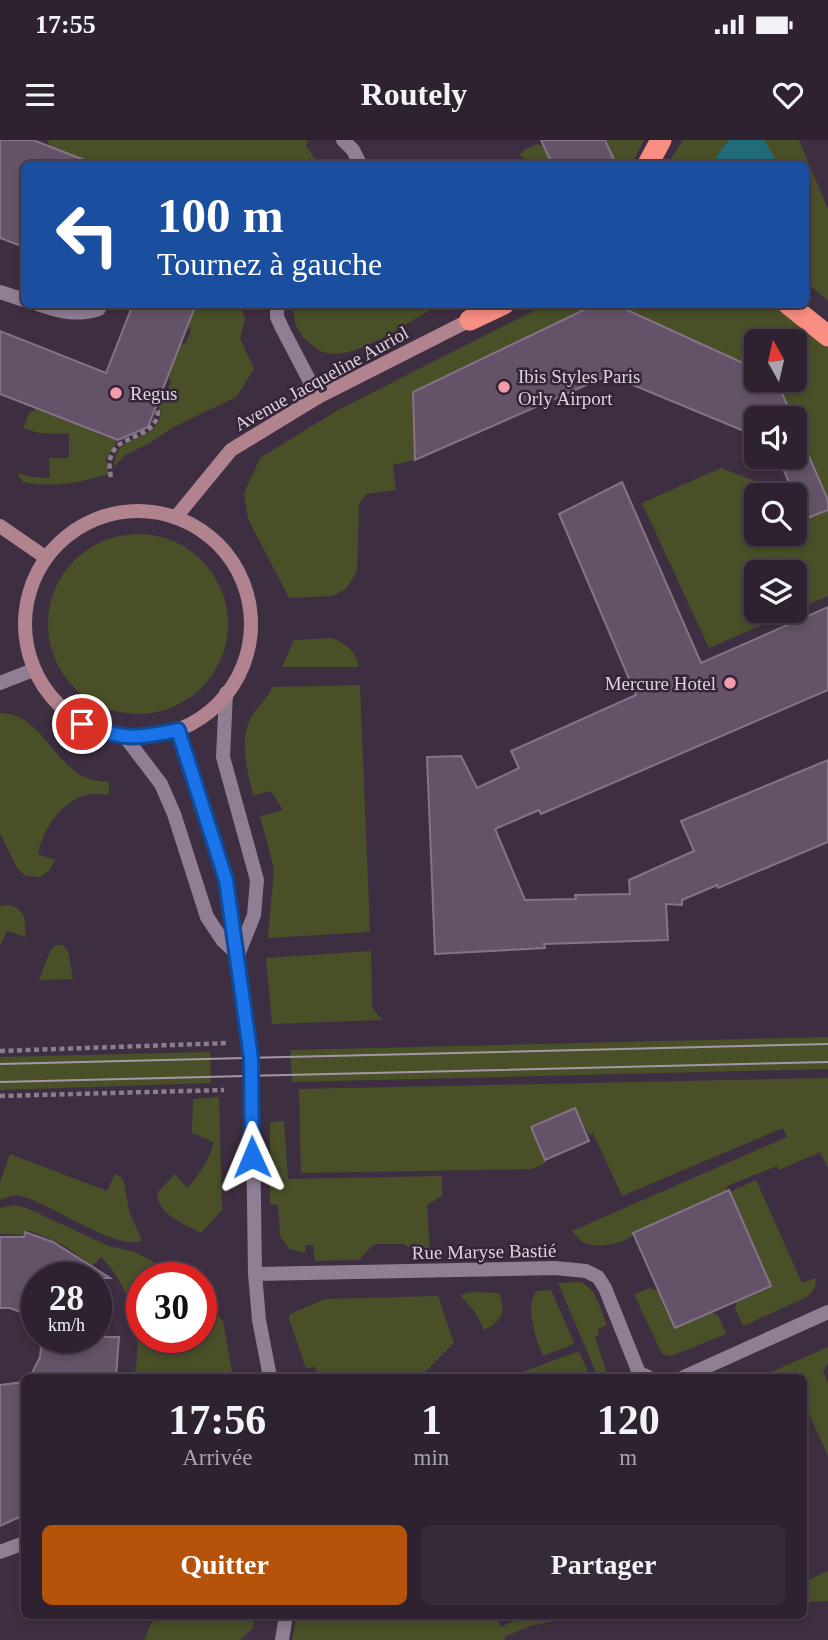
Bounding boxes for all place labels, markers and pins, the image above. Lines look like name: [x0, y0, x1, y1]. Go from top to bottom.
place label: Ibis Styles Paris Orly Airport: [518, 366, 640, 409]
marker: Ibis Styles Paris Orly Airport: [496, 379, 512, 395]
place label: Regus: [130, 383, 178, 404]
marker: Regus: [108, 385, 124, 401]
place label: Mercure Hotel: [605, 673, 716, 694]
marker: Mercure Hotel: [722, 675, 738, 691]
pin: [52, 694, 112, 754]

